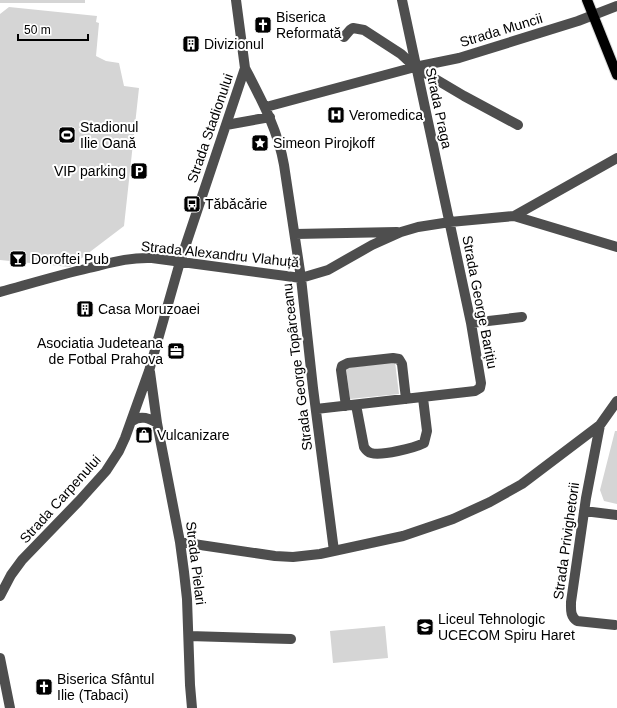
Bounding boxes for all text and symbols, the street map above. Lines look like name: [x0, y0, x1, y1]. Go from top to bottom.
place label: Biserica Reformată: [276, 9, 342, 41]
street label: Strada Muncii: [458, 10, 544, 50]
church icon: Biserica Reformată: [253, 15, 273, 35]
scale bar: [18, 16, 88, 42]
text: 50 m: [24, 23, 51, 37]
building icon: Divizionul: [181, 34, 201, 54]
place label: Divizionul: [204, 36, 264, 52]
street label: Strada Praga: [423, 66, 455, 150]
street label: Strada Stadionului: [184, 71, 236, 185]
hospital icon: Veromedica: [326, 105, 346, 125]
place label: Veromedica: [349, 107, 423, 123]
place label: Stadionul Ilie Oană: [80, 119, 138, 151]
sports icon: Stadionul Ilie Oană: [57, 125, 77, 145]
place icon: Simeon Pirojkoff: [250, 133, 270, 153]
place label: Simeon Pirojkoff: [273, 135, 375, 151]
parking icon: VIP parking: [129, 161, 149, 181]
place label: VIP parking: [54, 163, 126, 179]
bus stop icon: Tăbăcărie: [182, 194, 202, 214]
place label: Tăbăcărie: [205, 196, 267, 212]
street label: Strada George Barițiu: [459, 234, 501, 370]
street label: Strada Alexandru Vlahuță: [140, 238, 300, 270]
bar icon: Doroftei Pub: [8, 249, 28, 269]
place label: Doroftei Pub: [31, 251, 109, 267]
street label: Strada George Topârceanu: [279, 282, 315, 452]
building icon: Casa Moruzoaei: [75, 299, 95, 319]
place label: Casa Moruzoaei: [98, 301, 200, 317]
place label: Asociatia Judeteana de Fotbal Prahova: [37, 335, 163, 367]
office icon: Asociatia Judeteana de Fotbal Prahova: [166, 341, 186, 361]
shop icon: Vulcanizare: [134, 425, 154, 445]
place label: Vulcanizare: [157, 427, 230, 443]
street label: Strada Carpenului: [16, 452, 104, 546]
street label: Strada Privighetorii: [550, 481, 582, 601]
street label: Strada Pielari: [183, 520, 209, 606]
place label: Liceul Tehnologic UCECOM Spiru Haret: [438, 611, 575, 643]
school or university icon: Liceul Tehnologic UCECOM Spiru Haret: [415, 617, 435, 637]
place label: Biserica Sfântul Ilie (Tabaci): [57, 671, 154, 703]
church icon: Biserica Sfântul Ilie (Tabaci): [34, 677, 54, 697]

